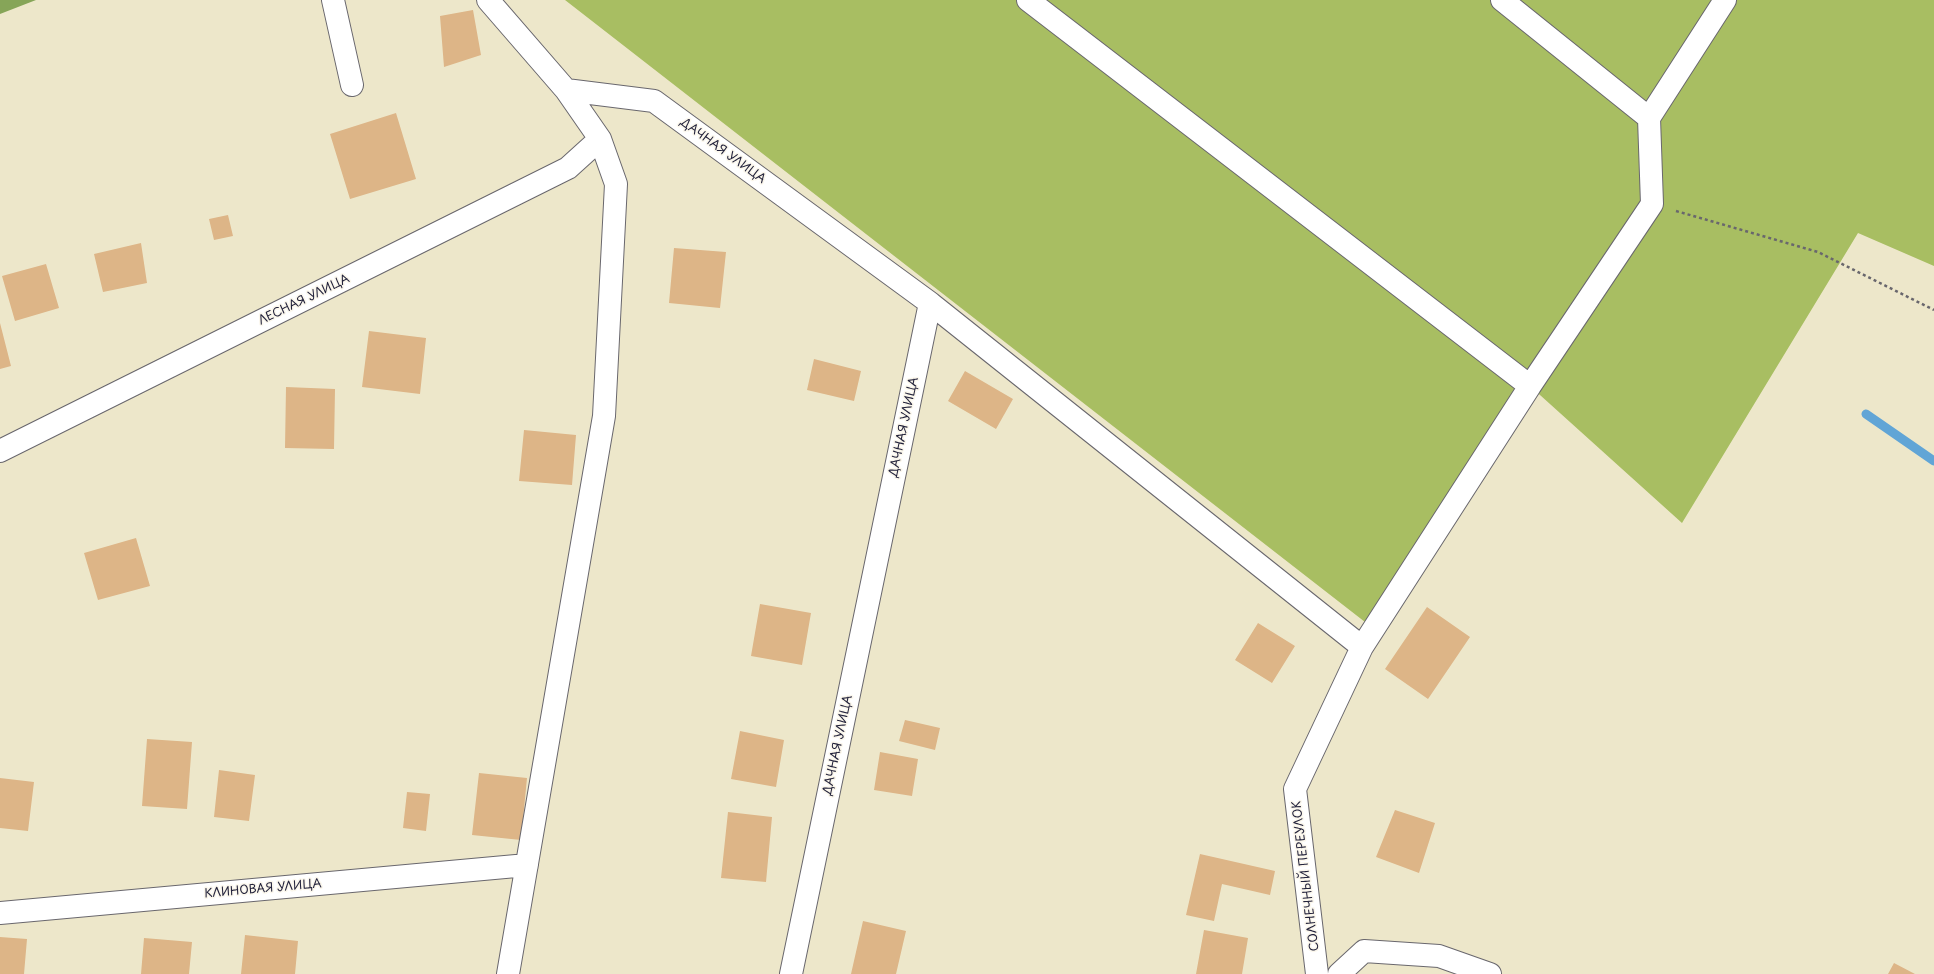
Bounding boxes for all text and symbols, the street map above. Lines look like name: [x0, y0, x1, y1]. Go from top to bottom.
street label: ДАЧНАЯ УЛИЦА: [678, 115, 768, 187]
street label: ЛЕСНАЯ УЛИЦА: [256, 272, 352, 328]
street label: ДАЧНАЯ УЛИЦА: [886, 376, 922, 478]
street label: ДАЧНАЯ УЛИЦА: [820, 694, 856, 796]
street label: СОЛНЕЧНЫЙ ПЕРЕУЛОК: [1290, 800, 1322, 952]
street label: КЛИНОВАЯ УЛИЦА: [204, 877, 322, 901]

